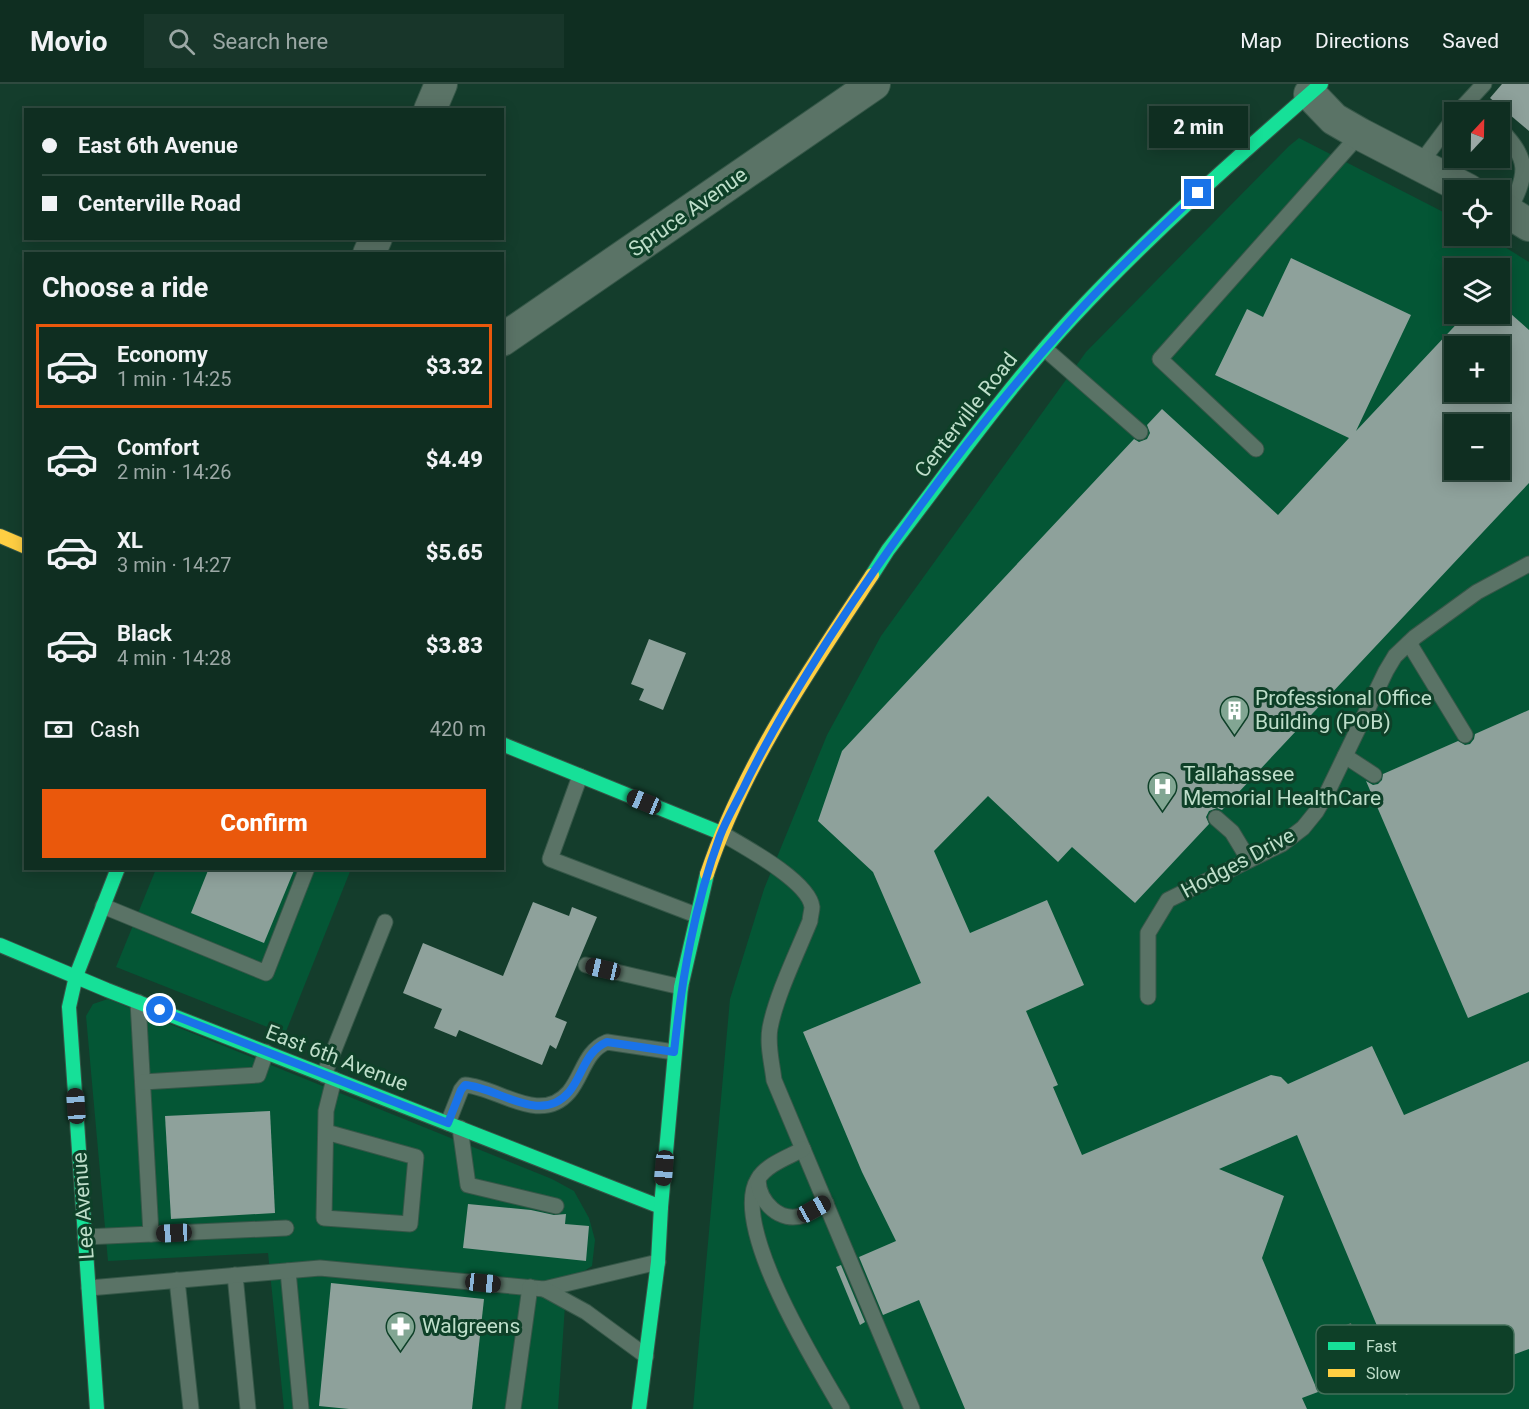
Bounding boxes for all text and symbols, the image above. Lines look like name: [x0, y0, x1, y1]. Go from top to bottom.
search box: [144, 14, 564, 68]
text: Movio: [30, 25, 108, 58]
icon: search: [165, 25, 198, 58]
text: Search here: [213, 29, 328, 54]
text: Map: [1240, 29, 1282, 53]
text: Directions: [1315, 29, 1409, 53]
text: Saved: [1442, 29, 1499, 53]
north arrow: [1444, 102, 1510, 168]
map controls: [1444, 102, 1510, 480]
callout: 2 min: [1148, 106, 1248, 148]
text: 2 min: [1173, 115, 1224, 139]
text: East 6th Avenue: [78, 133, 238, 158]
street label: Spruce Avenue: [624, 162, 752, 262]
route end: [1184, 179, 1211, 206]
button: locate: [1444, 180, 1510, 246]
text: Centerville Road: [78, 191, 241, 216]
button: layers: [1444, 258, 1510, 324]
text: Choose a ride: [42, 272, 208, 304]
button: +: [1444, 336, 1510, 402]
icon: car: [45, 339, 99, 393]
text: Economy: [117, 342, 208, 367]
street label: Centerville Road: [910, 348, 1022, 482]
text: $3.32: [426, 354, 483, 379]
text: 1 min · 14:25: [117, 367, 232, 391]
button: −: [1444, 414, 1510, 480]
icon: car: [45, 432, 99, 486]
text: Comfort: [117, 435, 199, 460]
text: $4.49: [426, 447, 483, 472]
text: 2 min · 14:26: [117, 460, 232, 484]
icon: car: [45, 525, 99, 579]
text: XL: [117, 528, 143, 553]
text: $5.65: [426, 540, 483, 565]
text: 3 min · 14:27: [117, 553, 232, 577]
icon: car: [45, 618, 99, 672]
text: Black: [117, 621, 172, 646]
text: $3.83: [426, 633, 483, 658]
text: 4 min · 14:28: [117, 646, 232, 670]
place label: Professional Office Building (POB): [1255, 686, 1432, 734]
building icon: Professional Office Building (POB): [1218, 694, 1250, 736]
icon: cash: [42, 713, 75, 746]
text: Cash: [90, 717, 140, 742]
text: 420 m: [430, 717, 486, 741]
place label: Tallahassee Memorial HealthCare: [1183, 762, 1381, 810]
hospital icon: Tallahassee Memorial HealthCare: [1146, 770, 1178, 812]
car: [624, 787, 664, 817]
button: Confirm: [42, 789, 486, 858]
street label: Hodges Drive: [1177, 823, 1299, 903]
car: [583, 956, 623, 982]
route start: [146, 996, 173, 1023]
street label: East 6th Avenue: [262, 1020, 412, 1096]
car: [66, 1087, 86, 1125]
car: [653, 1149, 675, 1187]
street label: Lee Avenue: [67, 1152, 99, 1260]
car: [794, 1192, 834, 1226]
car: [156, 1223, 192, 1243]
car: [464, 1272, 502, 1294]
pharmacy icon: Walgreens: [385, 1310, 417, 1352]
place label: Walgreens: [422, 1314, 520, 1338]
legend: [1316, 1325, 1514, 1394]
text: Fast: [1366, 1337, 1397, 1356]
text: Slow: [1366, 1364, 1401, 1383]

